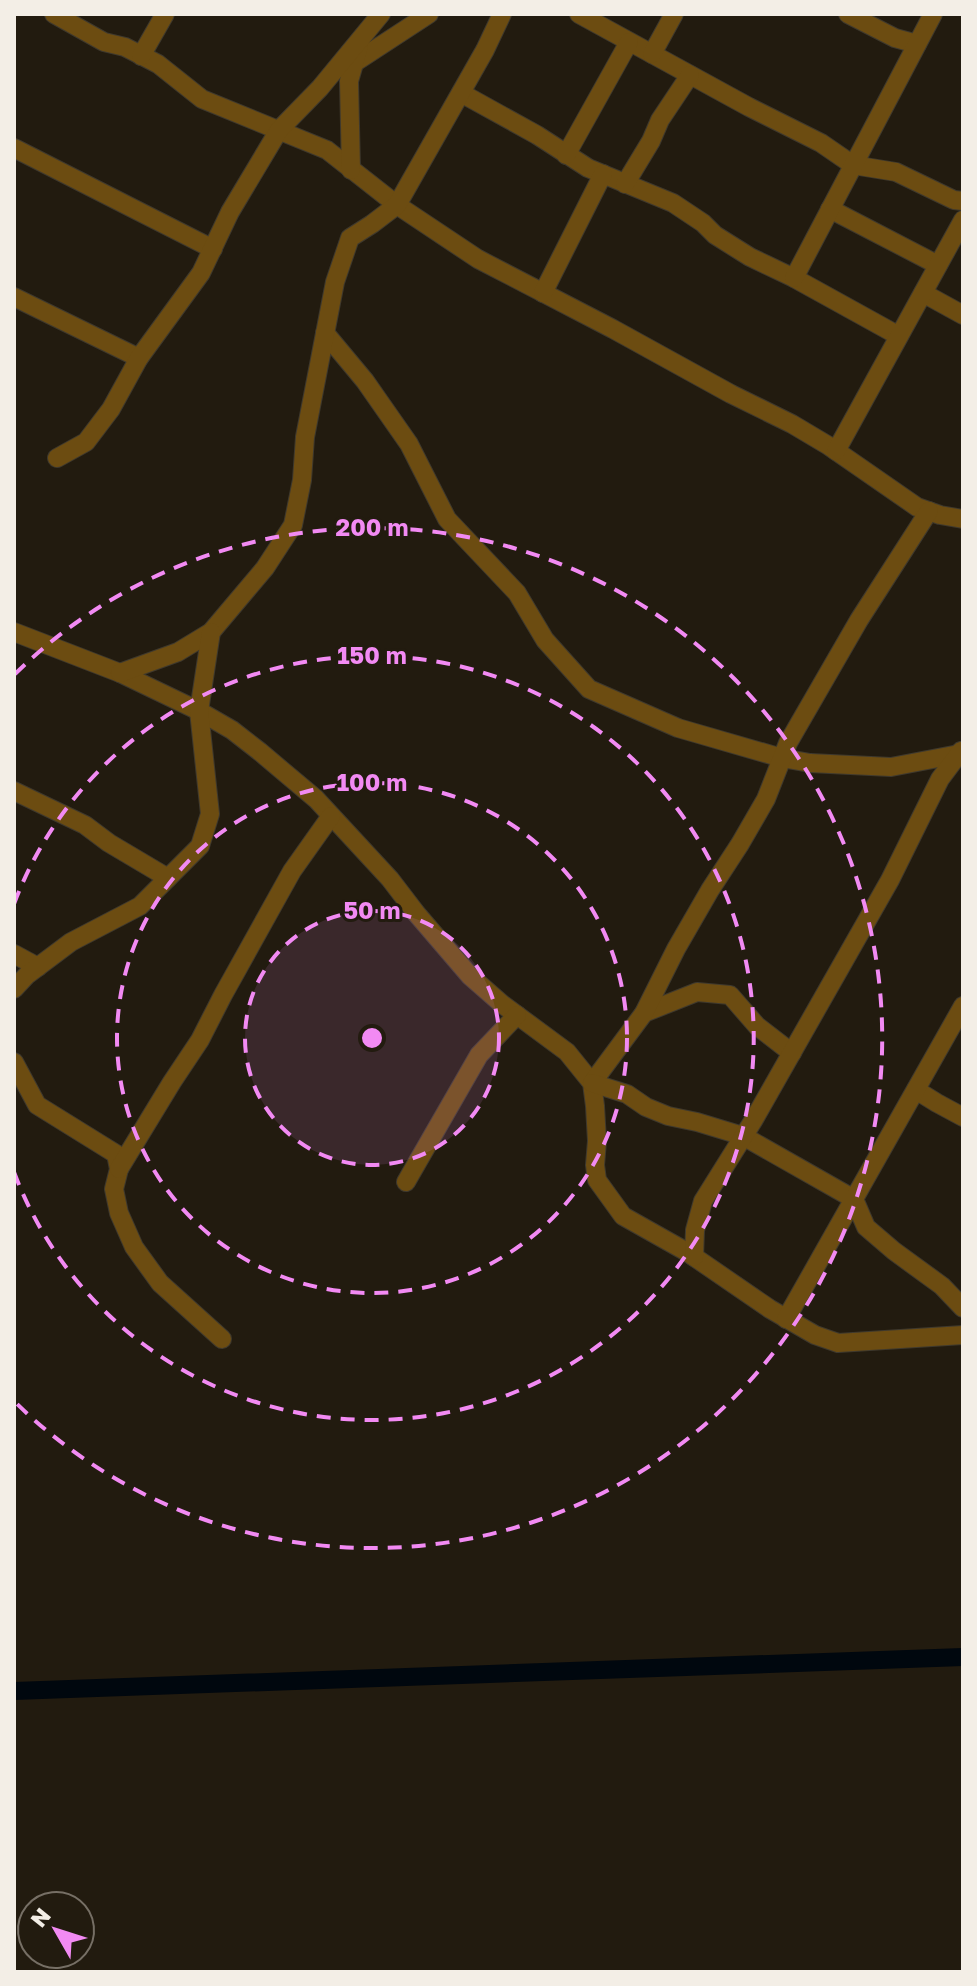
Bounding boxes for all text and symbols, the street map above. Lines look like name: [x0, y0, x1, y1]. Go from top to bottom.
text: 200 m: [336, 512, 408, 541]
text: 150 m: [337, 640, 407, 669]
text: 100 m: [337, 767, 407, 796]
text: 50 m: [343, 895, 401, 924]
centre of rings: [358, 1024, 386, 1052]
north arrow: [16, 1890, 96, 1970]
text: N: [24, 1902, 56, 1932]

